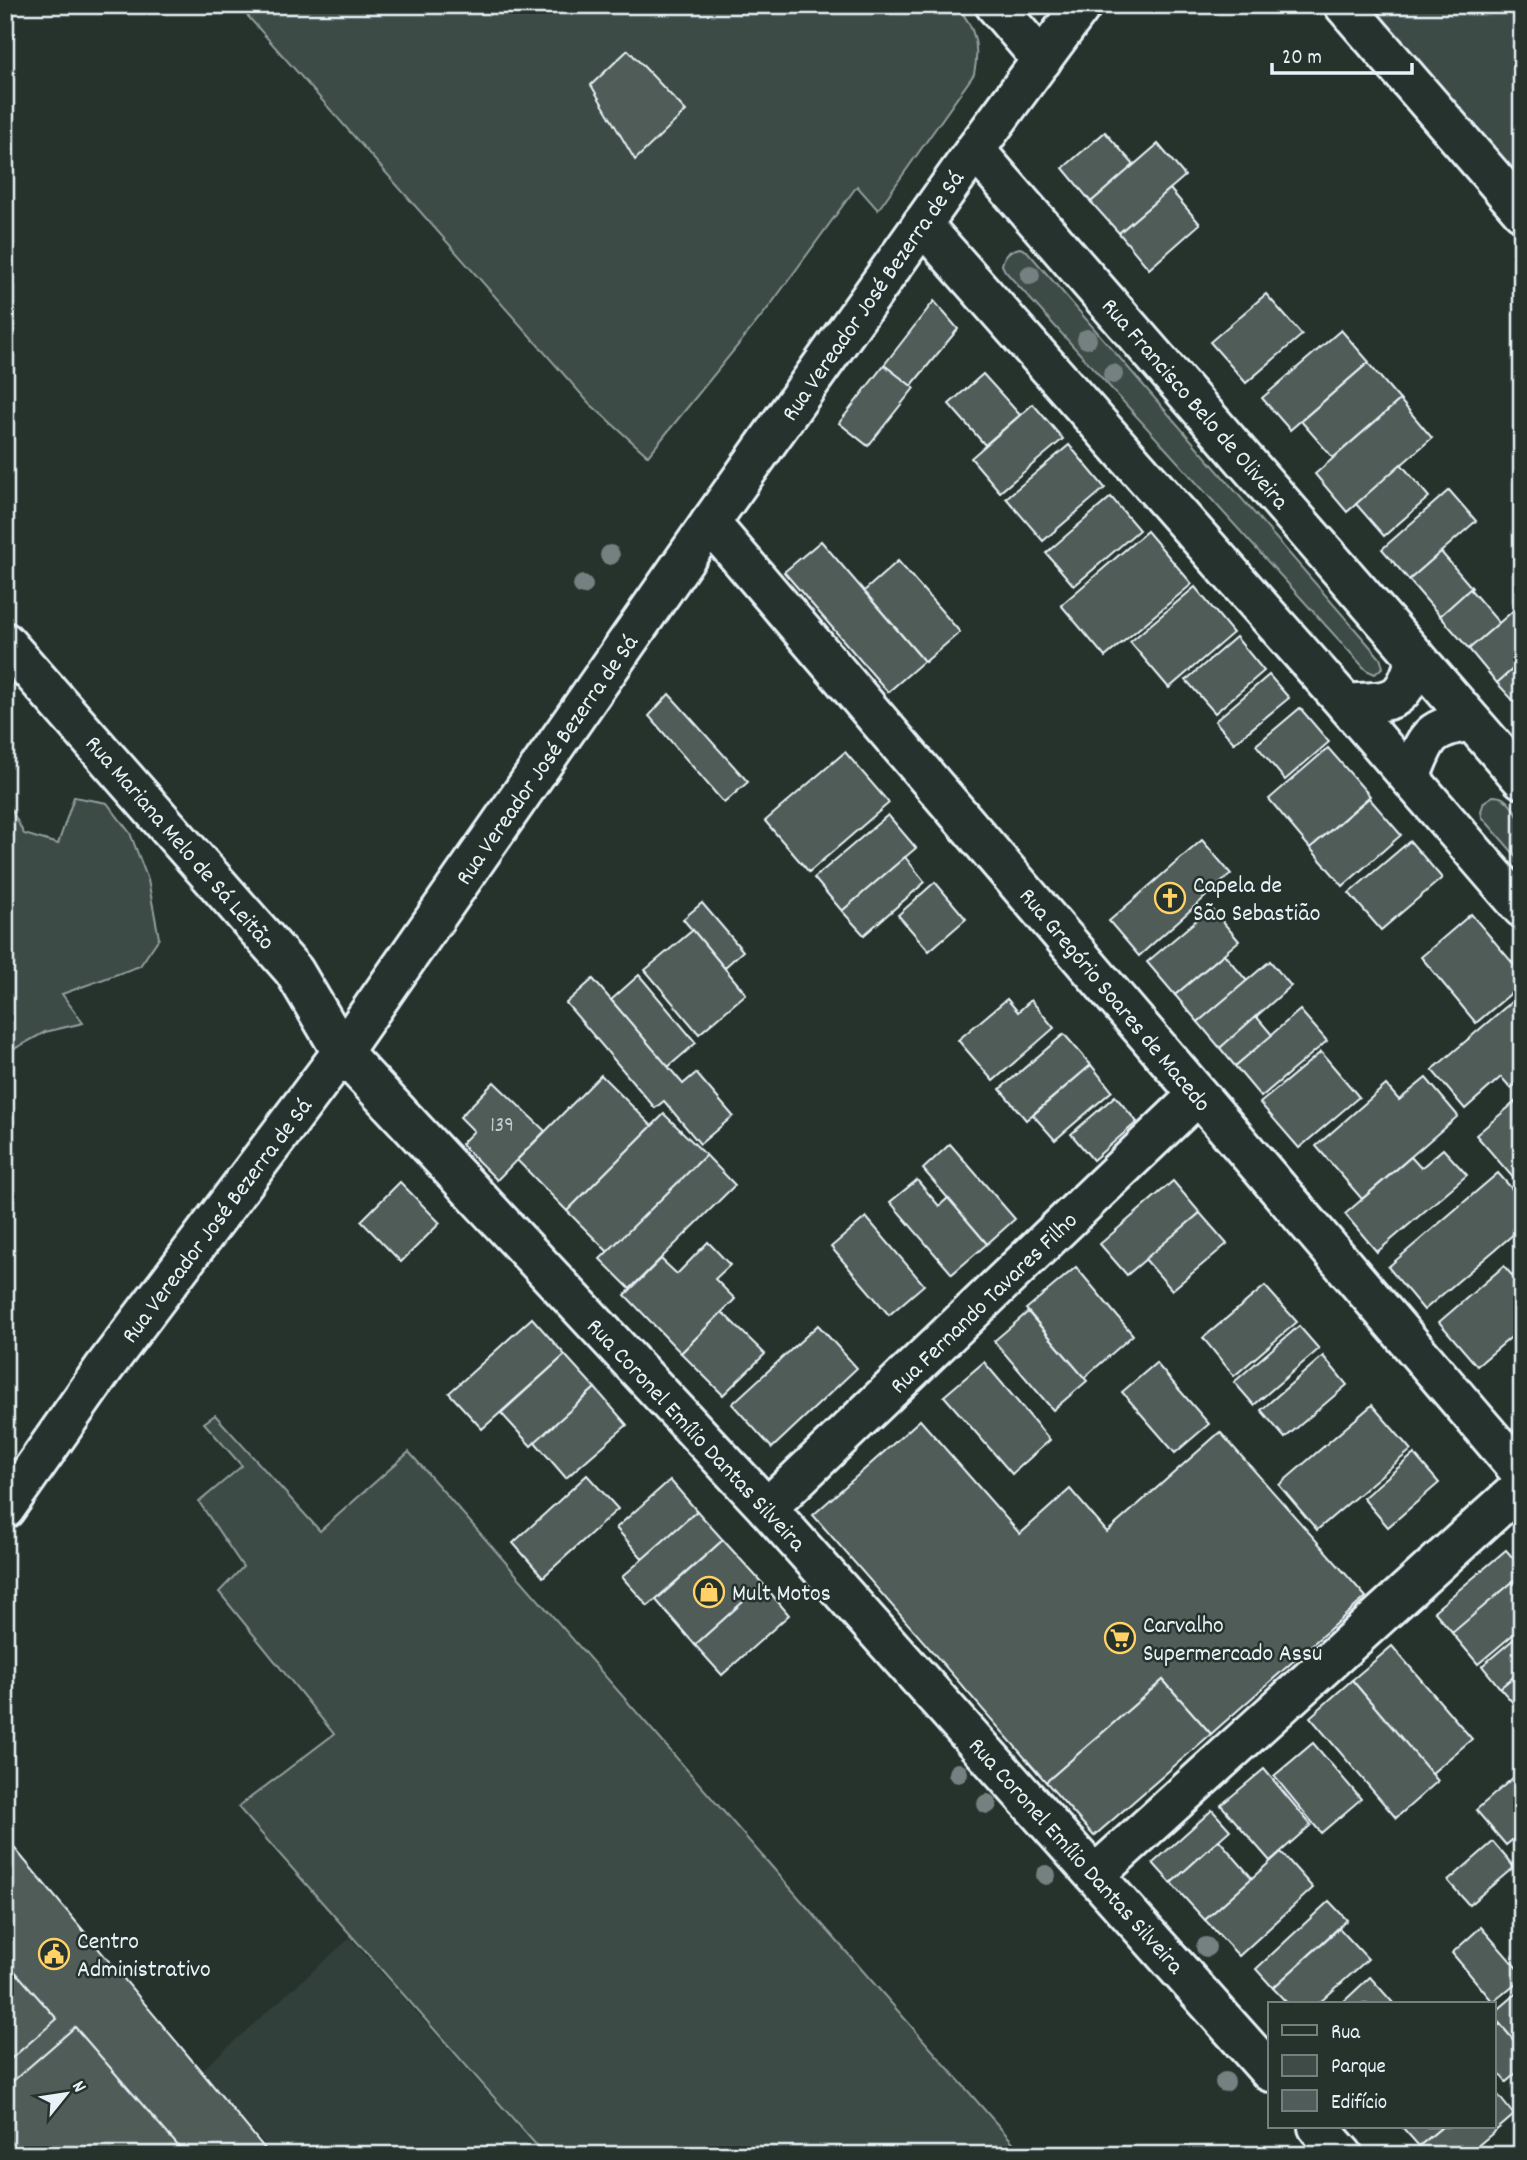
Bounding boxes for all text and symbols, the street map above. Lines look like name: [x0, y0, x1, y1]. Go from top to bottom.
scale bar: [1272, 32, 1412, 76]
text: 20 m: [1282, 44, 1322, 74]
street label: Rua Vereador José Bezerra de Sá: [775, 164, 974, 429]
street label: Rua Francisco Belo de Oliveira: [1092, 292, 1296, 519]
street label: Rua Vereador José Bezerra de Sá: [449, 628, 648, 893]
street label: Rua Mariana Melo de Sá Leitão: [76, 729, 282, 959]
place label: Capela de São Sebastião: [1193, 870, 1321, 932]
street label: Rua Gregório Soares de Macedo: [1010, 881, 1218, 1120]
church icon: Capela de São Sebastião: [1153, 881, 1187, 915]
street label: Rua Vereador José Bezerra de Sá: [115, 1092, 322, 1352]
house number: 139: [490, 1112, 514, 1142]
street label: Rua Fernando Tavares Filho: [884, 1205, 1087, 1403]
street label: Rua Coronel Emílio Dantas Silveira: [577, 1312, 813, 1561]
shop icon: Mult Motos: [692, 1575, 726, 1609]
place label: Mult Motos: [732, 1578, 831, 1612]
place label: Carvalho Supermercado Assu: [1143, 1610, 1322, 1672]
supermarket icon: Carvalho Supermercado Assu: [1103, 1621, 1137, 1655]
street label: Rua Coronel Emílio Dantas Silveira: [959, 1731, 1191, 1983]
place label: Centro Administrativo: [77, 1926, 211, 1988]
public building icon: Centro Administrativo: [37, 1937, 71, 1971]
legend: [1268, 2002, 1496, 2128]
text: Rua: [1331, 2019, 1361, 2049]
text: Parque: [1331, 2053, 1386, 2083]
north arrow: [32, 2058, 102, 2128]
text: N: [64, 2076, 92, 2098]
text: Edifício: [1331, 2089, 1387, 2119]

